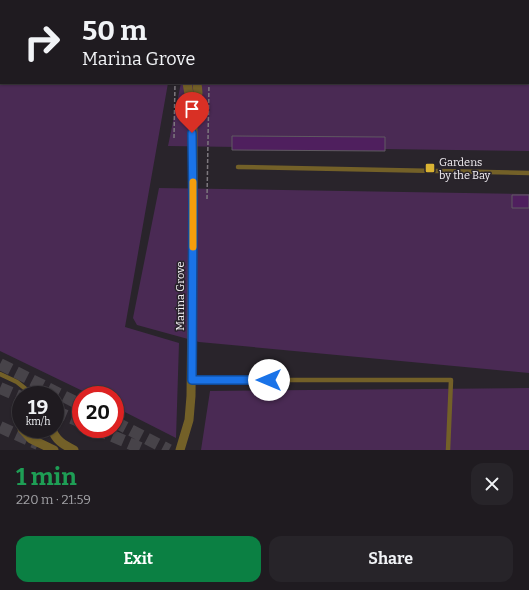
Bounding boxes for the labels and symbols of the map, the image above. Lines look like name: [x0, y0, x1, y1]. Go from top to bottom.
pin: [175, 92, 209, 133]
place label: Gardens by the Bay: [439, 156, 491, 182]
marker: Gardens by the Bay: [424, 162, 436, 174]
street label: Marina Grove: [174, 261, 187, 331]
position arrow: [248, 359, 290, 401]
speed limit sign: 20: [72, 386, 124, 438]

